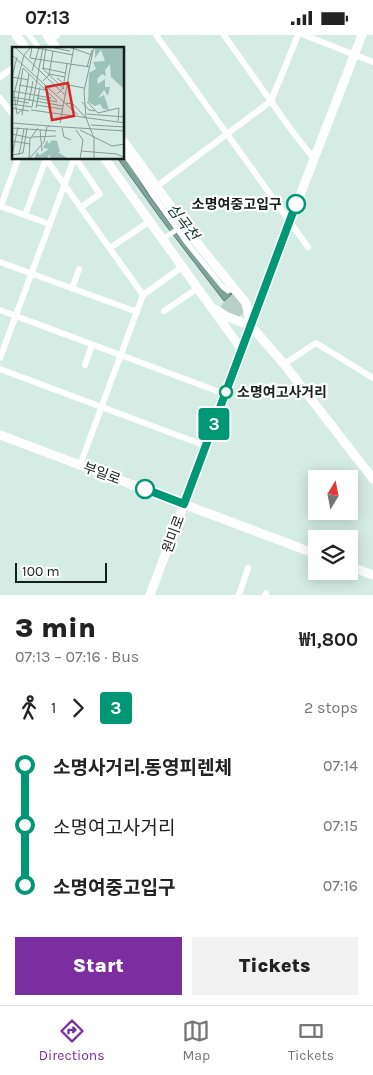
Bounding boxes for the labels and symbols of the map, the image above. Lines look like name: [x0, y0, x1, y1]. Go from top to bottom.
inset map: [12, 47, 125, 160]
marker: 소명여중고입구: [286, 194, 306, 214]
place label: 소명여중고입구: [192, 196, 282, 213]
water label: 심곡천: [163, 200, 204, 246]
place label: 소명여고사거리: [237, 384, 327, 401]
marker: 소명여고사거리: [219, 385, 233, 399]
line badge: 3: [198, 408, 230, 440]
street label: 부일로: [81, 459, 123, 488]
north arrow: [308, 470, 358, 520]
unlabelled marker: [135, 479, 155, 499]
street label: 원미로: [159, 513, 188, 555]
scale bar: [15, 560, 108, 583]

